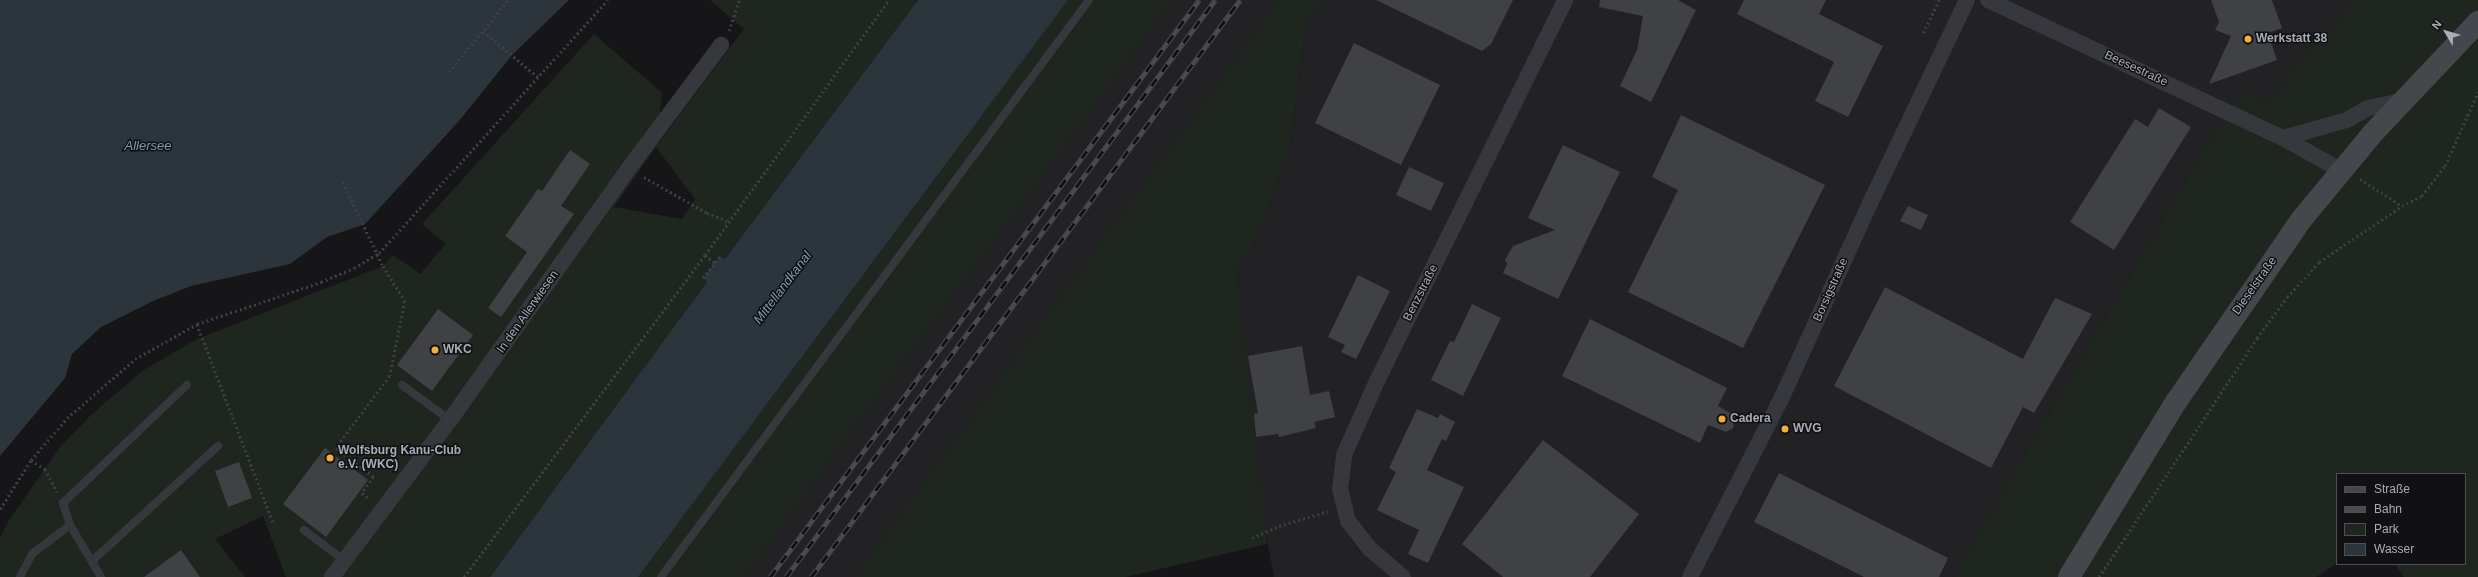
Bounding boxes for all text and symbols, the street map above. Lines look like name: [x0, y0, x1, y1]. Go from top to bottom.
north arrow: [2426, 12, 2466, 52]
text: N: [2429, 18, 2444, 31]
place label: Werkstatt 38: [2256, 32, 2327, 46]
marker: Werkstatt 38: [2243, 34, 2253, 44]
street label: Beesestraße: [2102, 48, 2170, 90]
water label: Allersee: [125, 138, 171, 154]
water label: Mittellandkanal: [751, 249, 815, 327]
street label: Dieselstraße: [2230, 254, 2280, 318]
street label: Borsigstraße: [1811, 256, 1851, 324]
street label: Benzstraße: [1401, 262, 1441, 324]
street label: In den Allerwiesen: [494, 268, 562, 356]
place label: WKC: [443, 343, 472, 357]
marker: WKC: [430, 345, 440, 355]
place label: Cadera: [1730, 412, 1771, 426]
marker: Cadera: [1717, 414, 1727, 424]
place label: WVG: [1793, 422, 1822, 436]
marker: WVG: [1780, 424, 1790, 434]
place label: Wolfsburg Kanu-Club e.V. (WKC): [338, 444, 461, 472]
marker: Wolfsburg Kanu-Club e.V. (WKC): [325, 453, 335, 463]
legend: [2336, 473, 2466, 565]
text: Straße: [2374, 482, 2410, 496]
text: Bahn: [2374, 502, 2402, 516]
text: Park: [2374, 522, 2399, 536]
text: Wasser: [2374, 542, 2414, 556]

